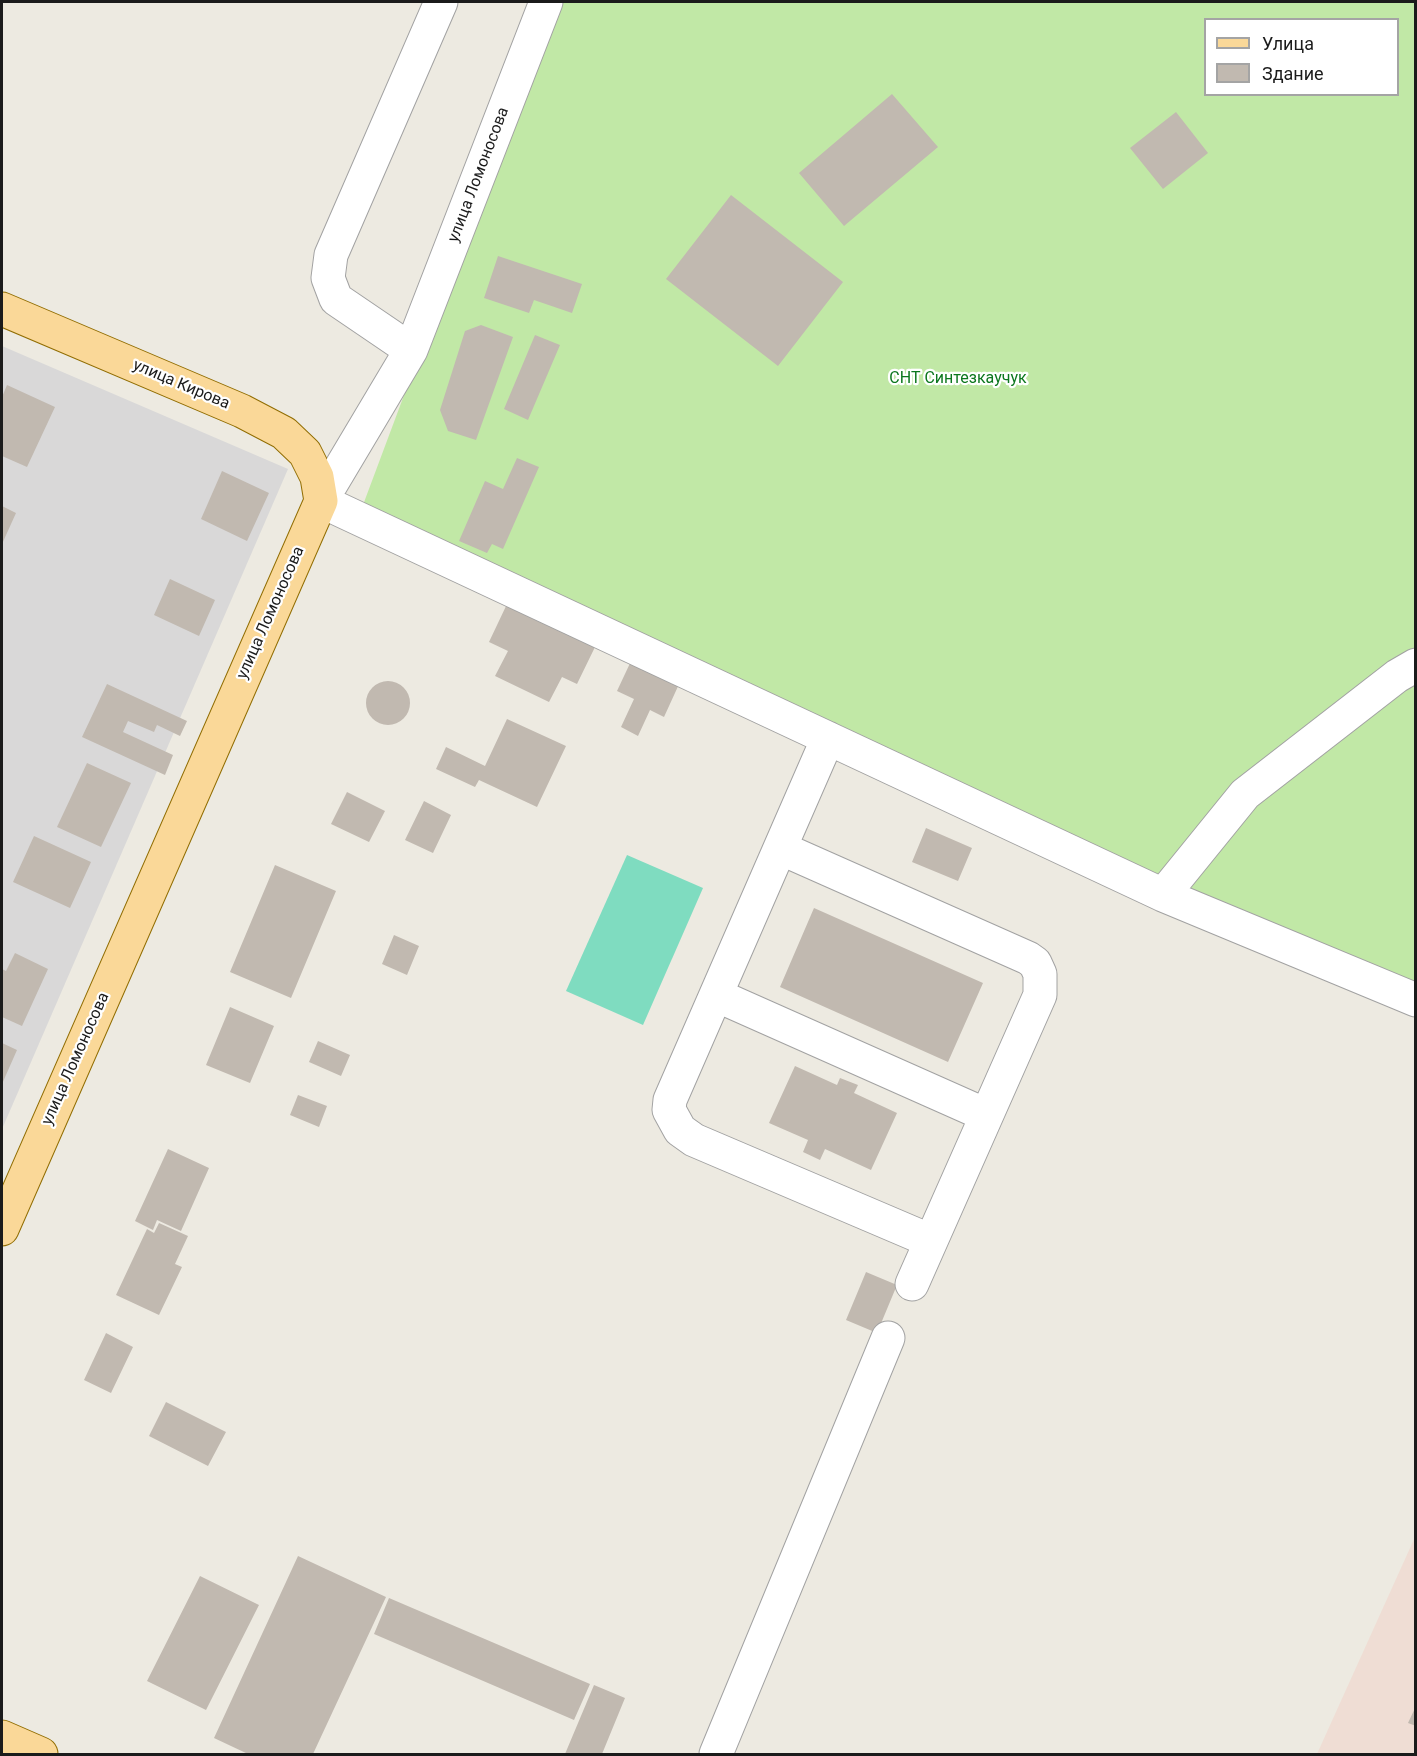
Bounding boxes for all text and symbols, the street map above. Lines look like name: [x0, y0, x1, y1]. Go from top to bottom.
legend: [1204, 18, 1399, 96]
text: Улица: [1262, 33, 1314, 54]
text: Здание: [1262, 63, 1324, 84]
street label: улица Ломоносова: [444, 105, 514, 245]
street label: улица Кирова: [130, 356, 232, 414]
park label: СНТ Синтезкаучук: [889, 369, 1027, 389]
street label: улица Ломоносова: [233, 544, 309, 682]
street label: улица Ломоносова: [38, 990, 114, 1128]

